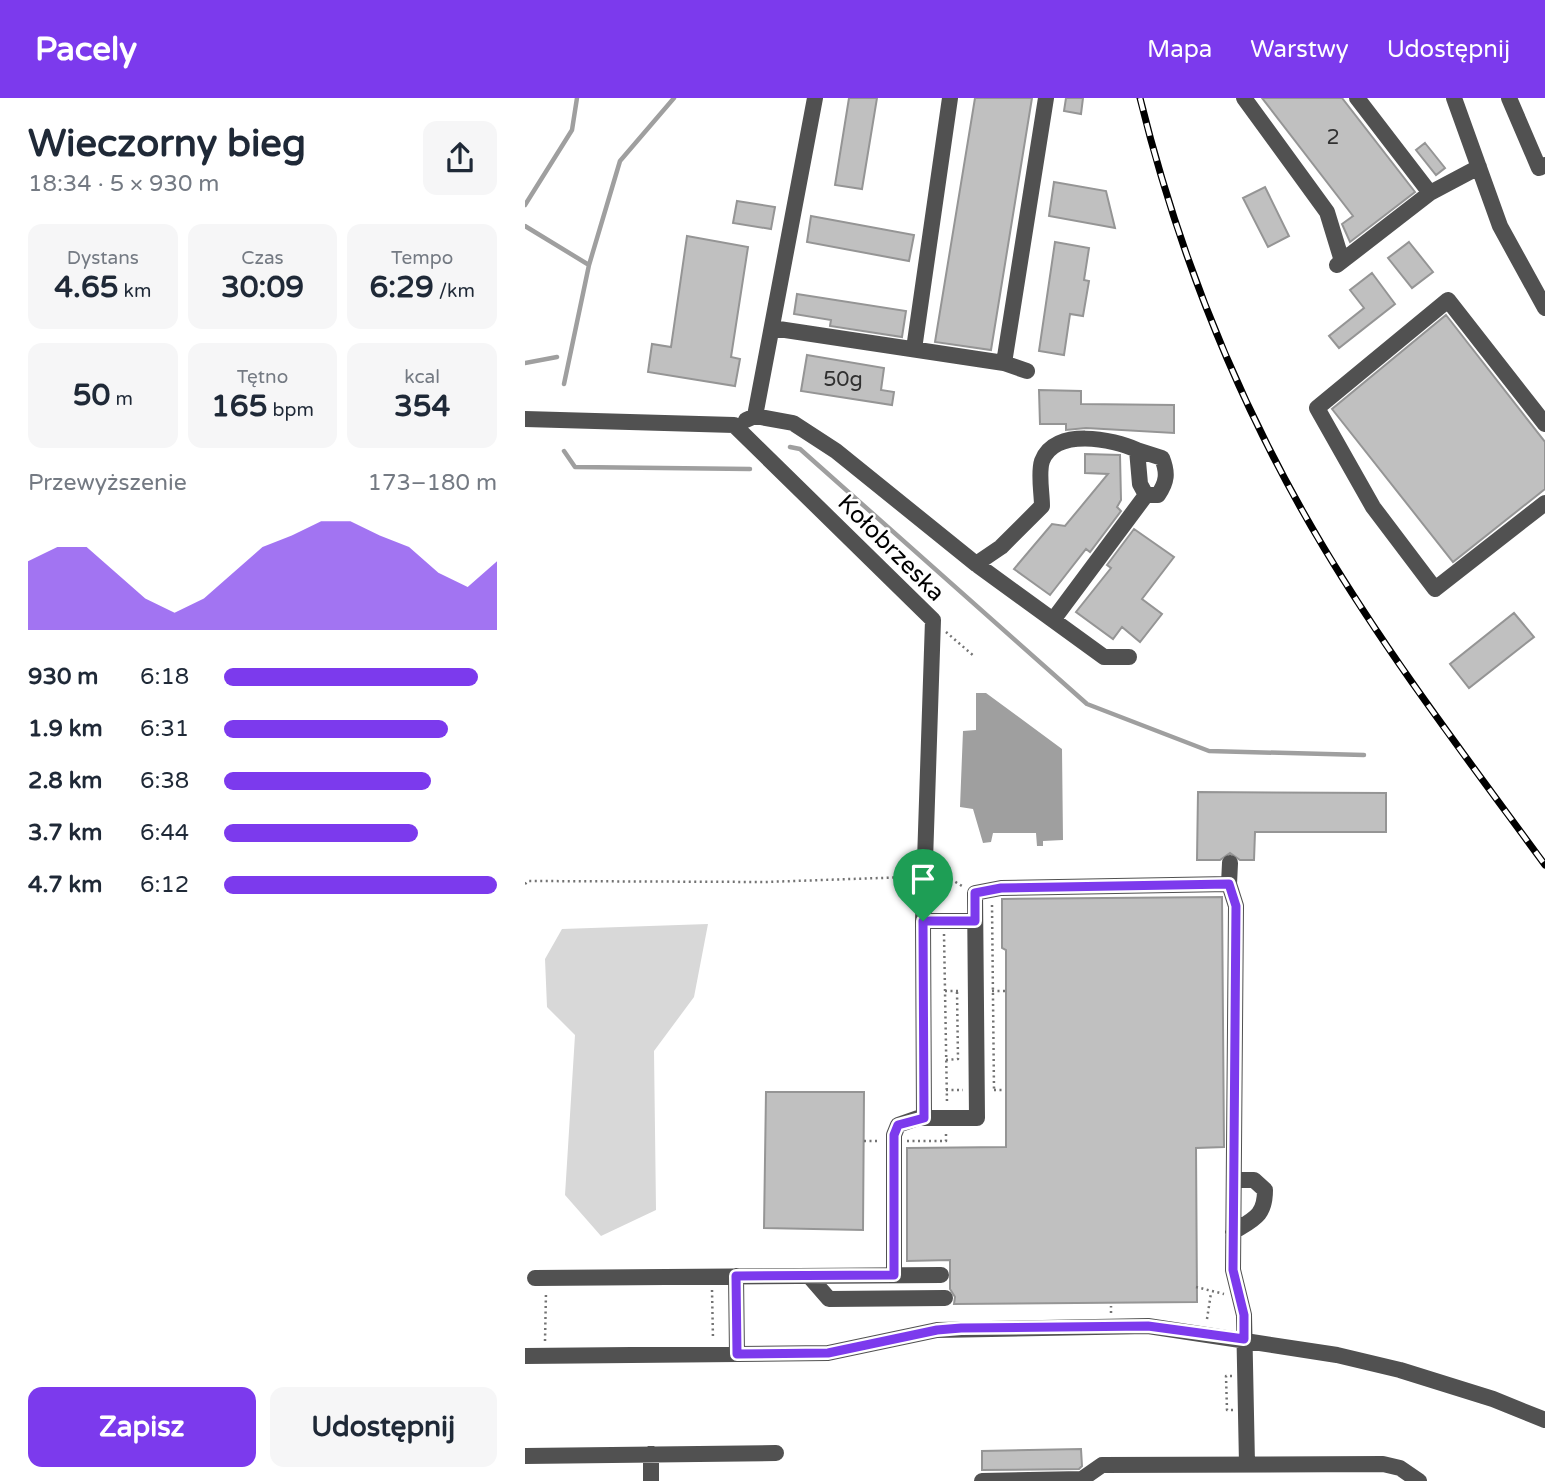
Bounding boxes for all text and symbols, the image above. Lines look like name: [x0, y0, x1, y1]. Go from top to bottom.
text: Pacely: [35, 30, 137, 69]
text: Mapa: [1147, 35, 1212, 64]
text: Warstwy: [1250, 35, 1349, 64]
text: Udostępnij: [1387, 35, 1510, 64]
text: Wieczorny bieg: [28, 121, 306, 167]
button: share: [423, 121, 497, 195]
house number: 2: [1326, 125, 1340, 150]
text: 18:34 · 5 × 930 m: [28, 170, 219, 198]
text: Dystans: [67, 247, 139, 269]
text: Czas: [241, 247, 284, 269]
text: Tempo: [391, 247, 453, 269]
text: 4.65: [54, 269, 119, 306]
text: 30:09: [221, 269, 304, 306]
text: 6:29: [369, 269, 434, 306]
text: km: [119, 280, 151, 302]
text: /km: [434, 280, 475, 302]
text: Tętno: [237, 366, 288, 388]
text: kcal: [404, 366, 440, 388]
house number: 50g: [823, 367, 863, 392]
text: 50: [73, 377, 110, 414]
text: m: [110, 388, 133, 410]
text: 165: [211, 388, 268, 425]
text: 354: [394, 388, 450, 425]
text: bpm: [268, 399, 314, 421]
text: Przewyższenie: [28, 469, 187, 497]
text: 173–180 m: [368, 469, 497, 497]
street label: Kołobrzeska: [832, 489, 950, 607]
text: 930 m: [28, 663, 98, 691]
text: 6:18: [140, 663, 189, 691]
text: 1.9 km: [28, 715, 103, 743]
text: 6:31: [140, 715, 189, 743]
text: 2.8 km: [28, 767, 102, 795]
text: 6:38: [140, 767, 189, 795]
text: 3.7 km: [28, 819, 102, 847]
text: 6:44: [140, 819, 189, 847]
pin: [893, 849, 953, 921]
icon: arrive: [904, 860, 942, 898]
text: 4.7 km: [28, 871, 102, 899]
text: 6:12: [140, 871, 189, 899]
button: Zapisz: [28, 1387, 256, 1467]
button: Udostępnij: [270, 1387, 497, 1467]

